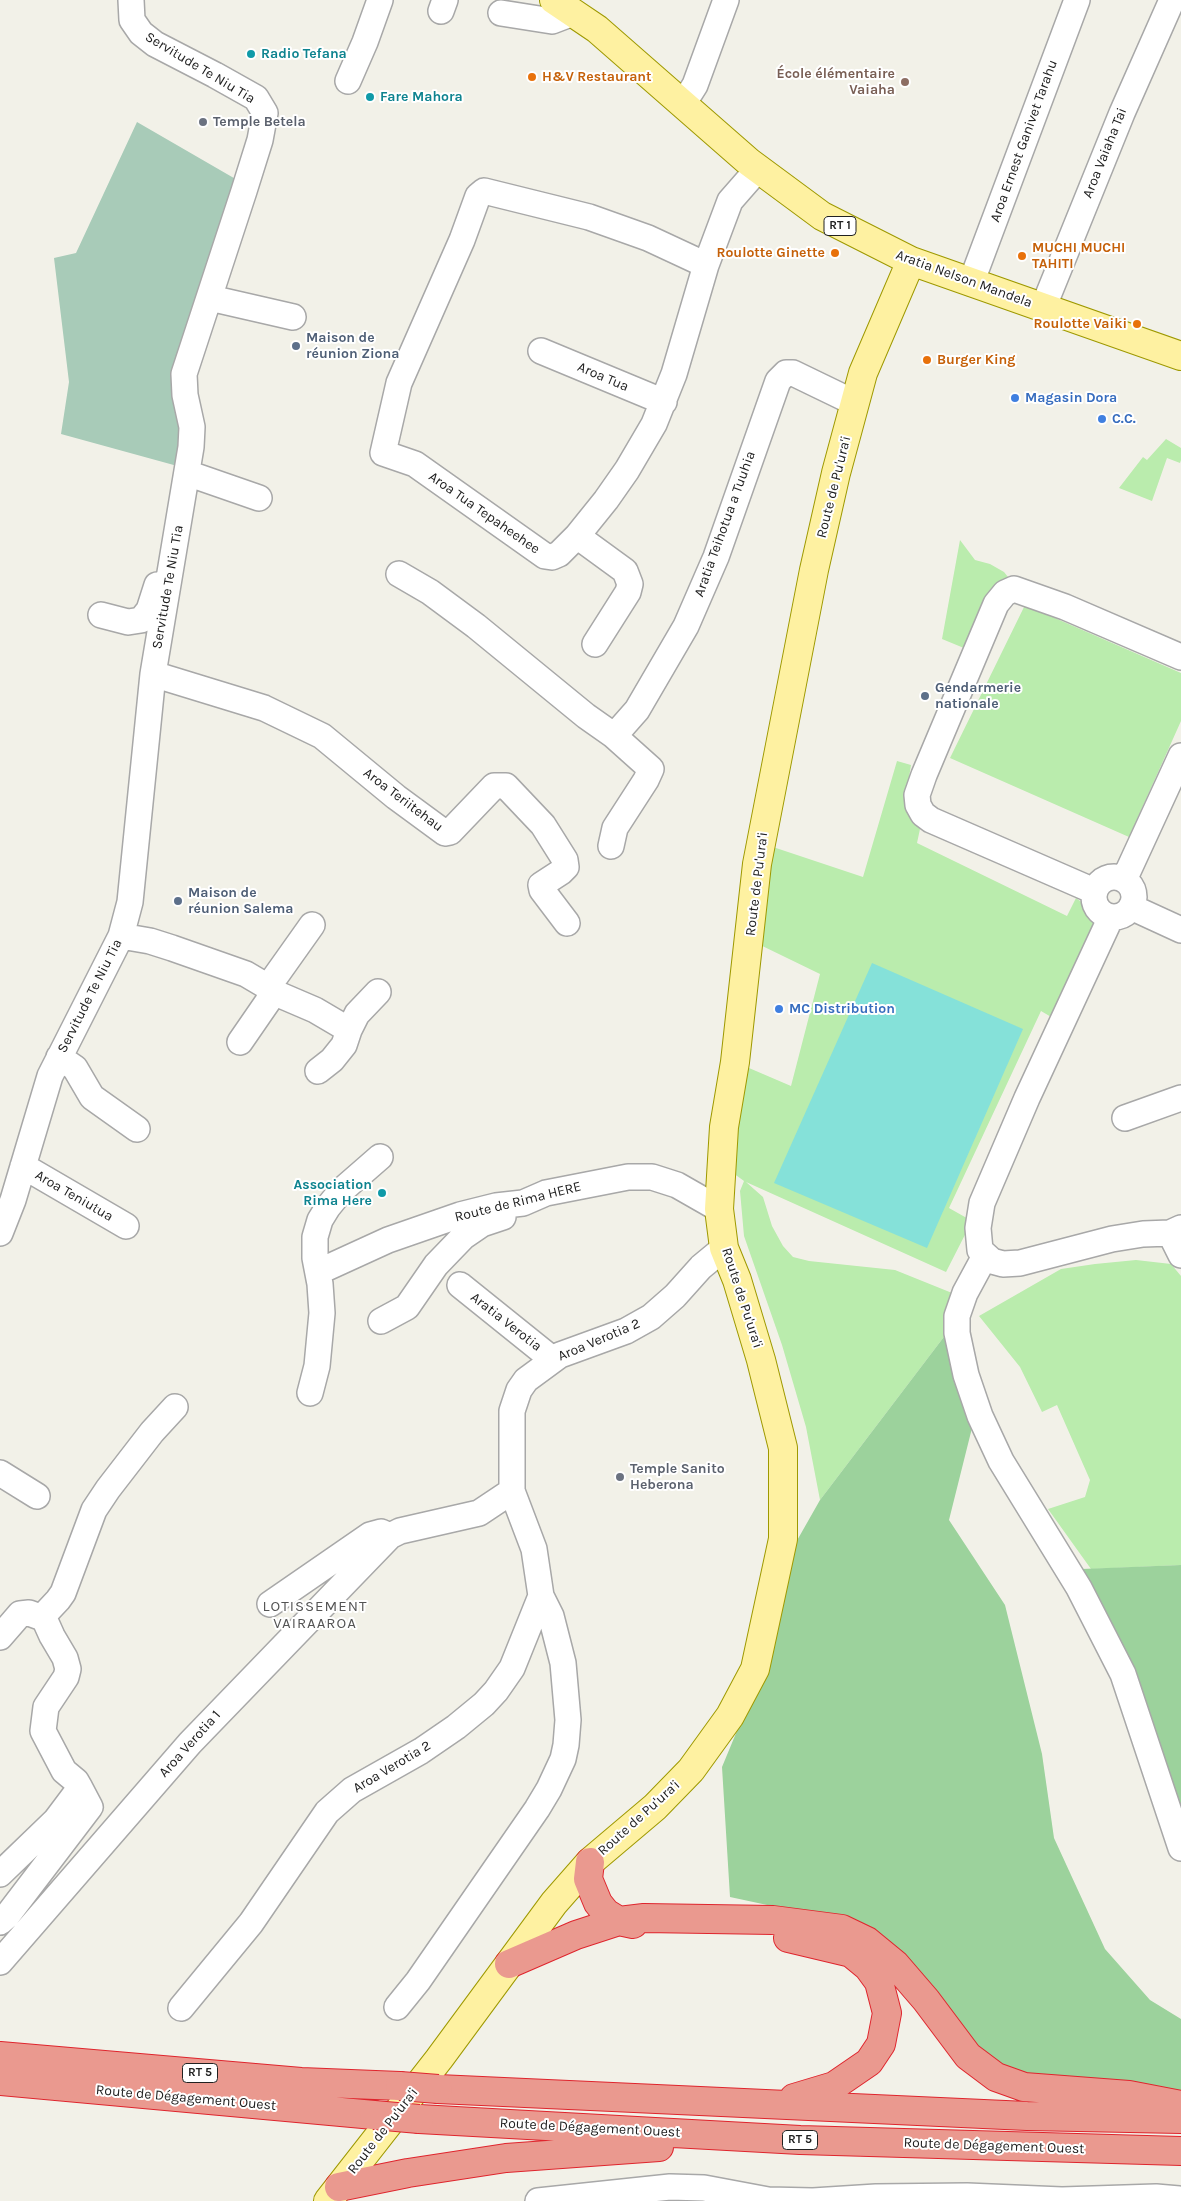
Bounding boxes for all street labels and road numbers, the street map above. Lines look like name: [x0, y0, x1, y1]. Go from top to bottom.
street label: Servitude Te Niu Tia: [142, 29, 258, 107]
street label: Aroa Ernest Ganivet Tarahu: [987, 57, 1061, 225]
street label: Aroa Vaiaha Tai: [1079, 105, 1131, 201]
road number: RT 1: [824, 217, 856, 236]
street label: Aratia Nelson Mandela: [894, 247, 1034, 311]
street label: Aroa Tua: [575, 359, 631, 395]
street label: Route de Pu'ura'i: [813, 434, 855, 540]
street label: Aratia Teihotua a Tuuhia: [691, 449, 759, 599]
street label: Aroa Tua Tepaheehee: [425, 468, 543, 558]
street label: Servitude Te Niu Tia: [149, 524, 187, 650]
street label: Aroa Teriitehau: [360, 765, 446, 835]
street label: Route de Pu'ura'i: [742, 831, 772, 937]
street label: Servitude Te Niu Tia: [54, 936, 126, 1056]
street label: Aroa Teniutua: [32, 1167, 116, 1225]
street label: Route de Rima HERE: [453, 1178, 583, 1226]
street label: Route de Pu'ura'i: [718, 1246, 766, 1350]
street label: Aratia Verotia: [467, 1289, 545, 1355]
street label: Aroa Verotia 2: [555, 1315, 643, 1365]
street label: Aroa Verotia 1: [156, 1707, 224, 1781]
street label: Aroa Verotia 2: [350, 1737, 434, 1797]
street label: Route de Pu'ura'i: [594, 1777, 684, 1859]
road number: RT 5: [182, 2064, 218, 2082]
street label: Route de Dégagement Ouest: [95, 2082, 277, 2114]
street label: Route de Pu'ura'i: [344, 2085, 422, 2177]
street label: Route de Dégagement Ouest: [499, 2115, 681, 2141]
road number: RT 5: [782, 2130, 818, 2150]
street label: Route de Dégagement Ouest: [903, 2134, 1085, 2158]

